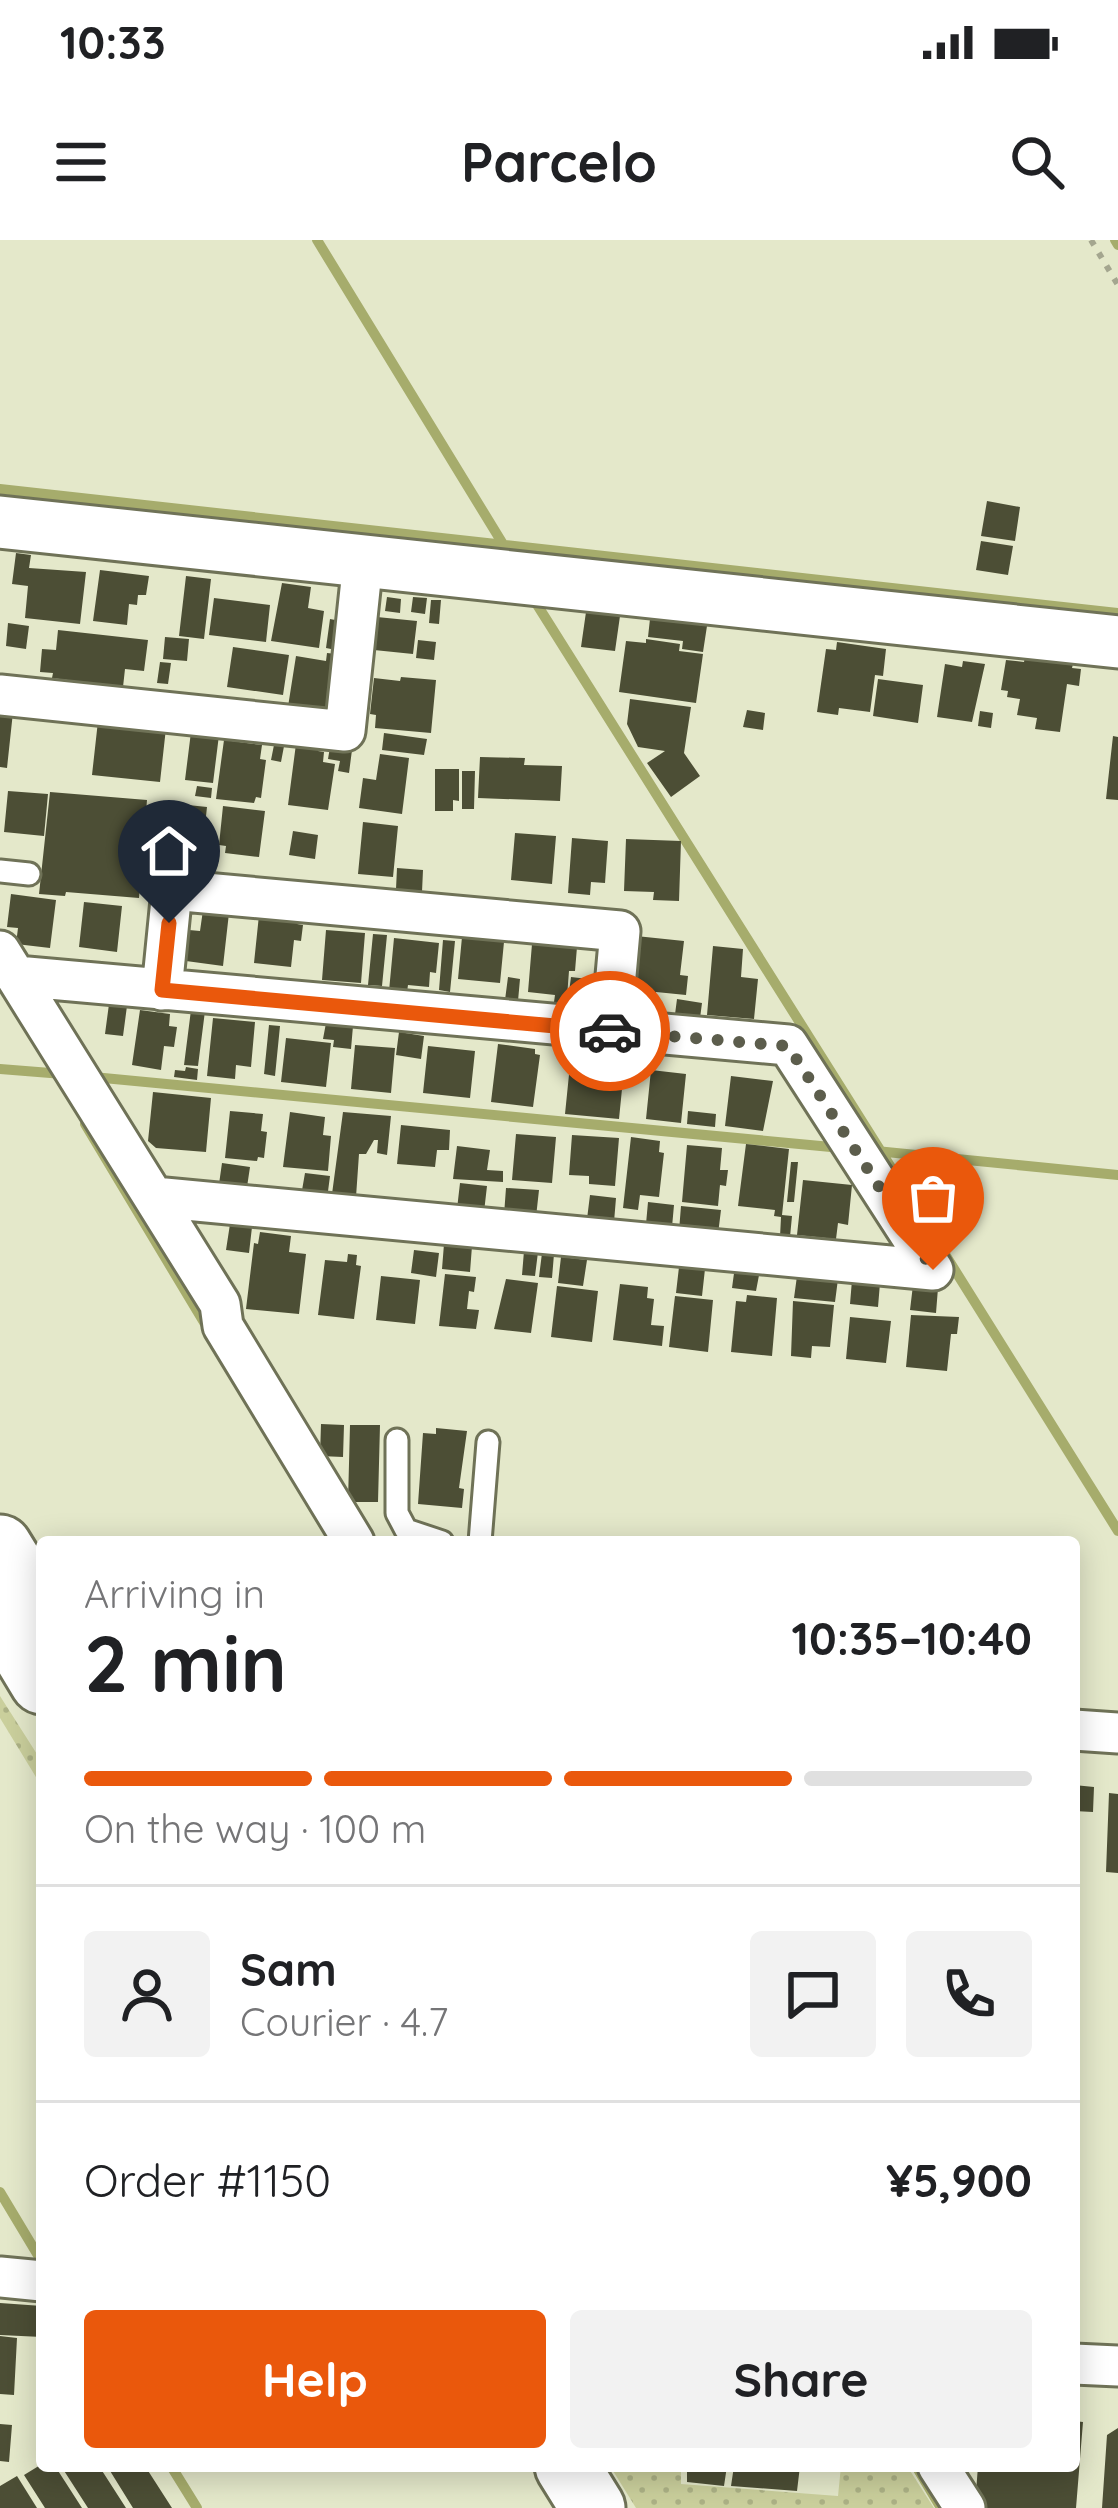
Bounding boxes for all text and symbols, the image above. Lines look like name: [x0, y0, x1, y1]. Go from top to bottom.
text: 10:33: [60, 14, 166, 70]
text: Parcelo: [461, 128, 657, 196]
icon: menu: [48, 129, 114, 195]
icon: search: [1004, 129, 1070, 195]
pin: [118, 800, 220, 923]
icon: home: [136, 818, 202, 884]
courier: [550, 971, 670, 1091]
icon: car: [577, 998, 643, 1064]
pin: [882, 1147, 984, 1270]
icon: bag: [900, 1165, 966, 1231]
text: Arriving in: [84, 1569, 265, 1618]
text: 10:35–10:40: [792, 1610, 1032, 1666]
text: 2 min: [84, 1614, 287, 1712]
text: On the way · 100 m: [84, 1804, 426, 1853]
button: person: [84, 1931, 210, 2057]
button: chat: [750, 1931, 876, 2057]
button: phone: [906, 1931, 1032, 2057]
text: Sam: [240, 1941, 337, 1997]
text: Courier · 4.7: [240, 1997, 448, 2046]
text: Order #1150: [84, 2152, 331, 2208]
text: ¥5,900: [886, 2152, 1032, 2208]
button: Help: [84, 2310, 546, 2448]
button: Share: [570, 2310, 1032, 2448]

